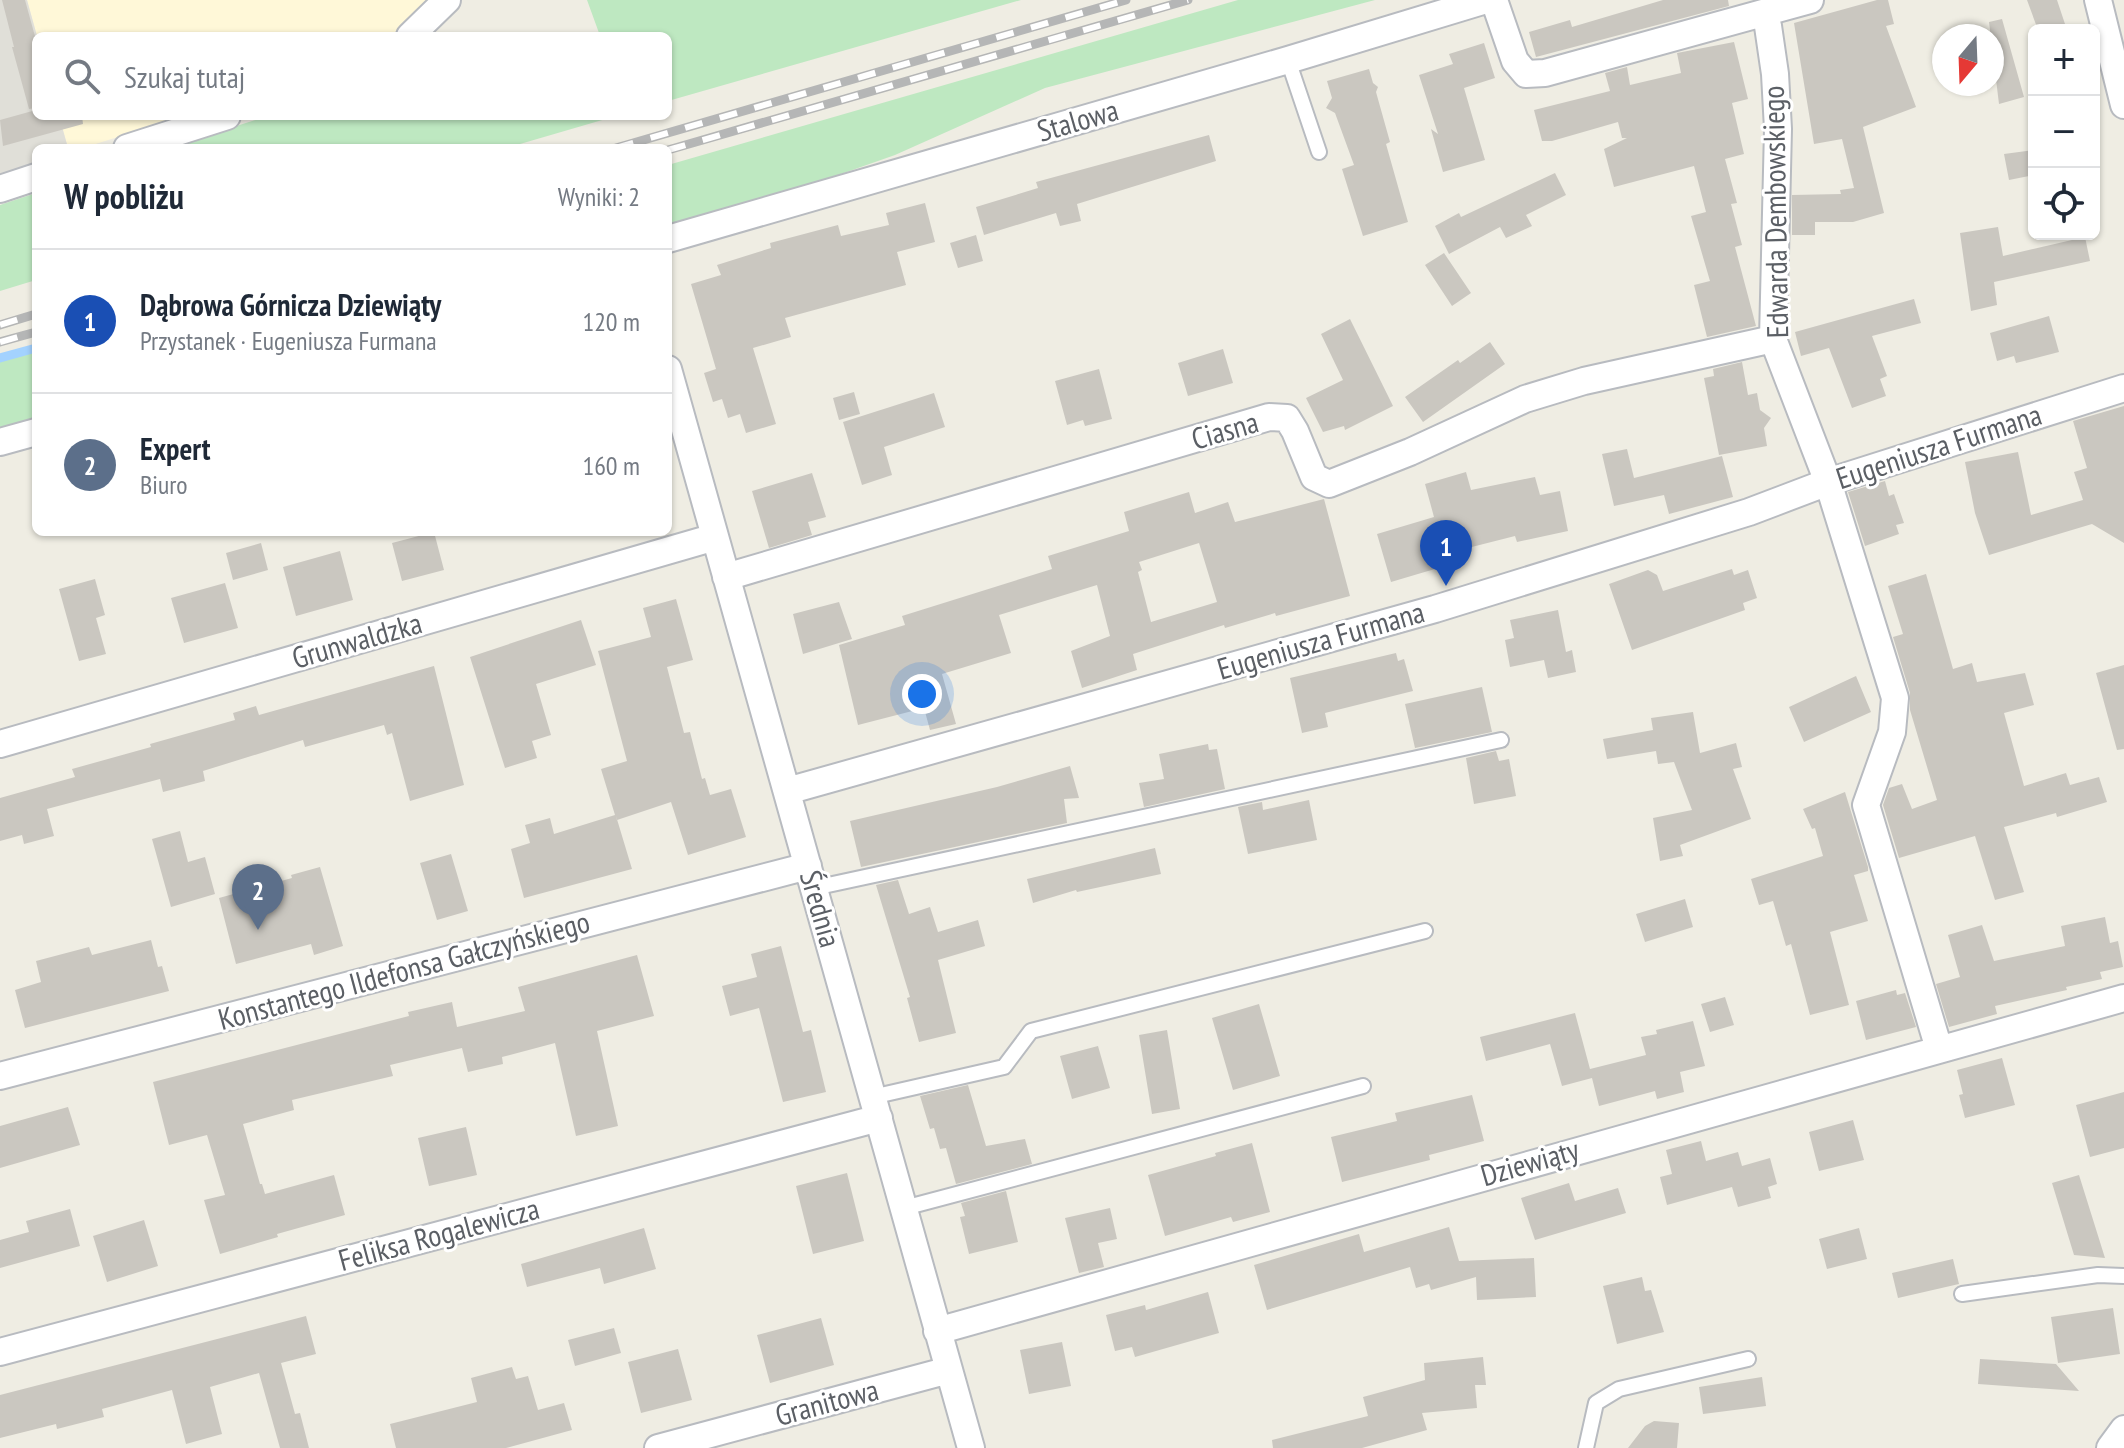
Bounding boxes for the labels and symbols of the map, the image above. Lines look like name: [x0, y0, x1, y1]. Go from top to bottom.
north arrow: [1932, 24, 2004, 96]
street label: Edwarda Dembowskiego: [1753, 85, 1796, 339]
street label: Stalowa: [1033, 89, 1123, 150]
street label: Eugeniusza Furmana: [1831, 394, 2046, 497]
street label: Ciasna: [1187, 402, 1262, 458]
pin: 1: [1420, 520, 1472, 586]
street label: Eugeniusza Furmana: [1213, 591, 1429, 688]
street label: Grunwaldzka: [287, 602, 426, 677]
your location: [902, 674, 942, 714]
pin: 2: [232, 864, 284, 930]
street label: Średnia: [792, 866, 851, 952]
street label: Konstantego Ildefonsa Gałczyńskiego: [214, 901, 594, 1038]
street label: Dziewiąty: [1476, 1129, 1584, 1194]
street label: Feliksa Rogalewicza: [334, 1188, 543, 1279]
street label: Granitowa: [771, 1369, 882, 1434]

